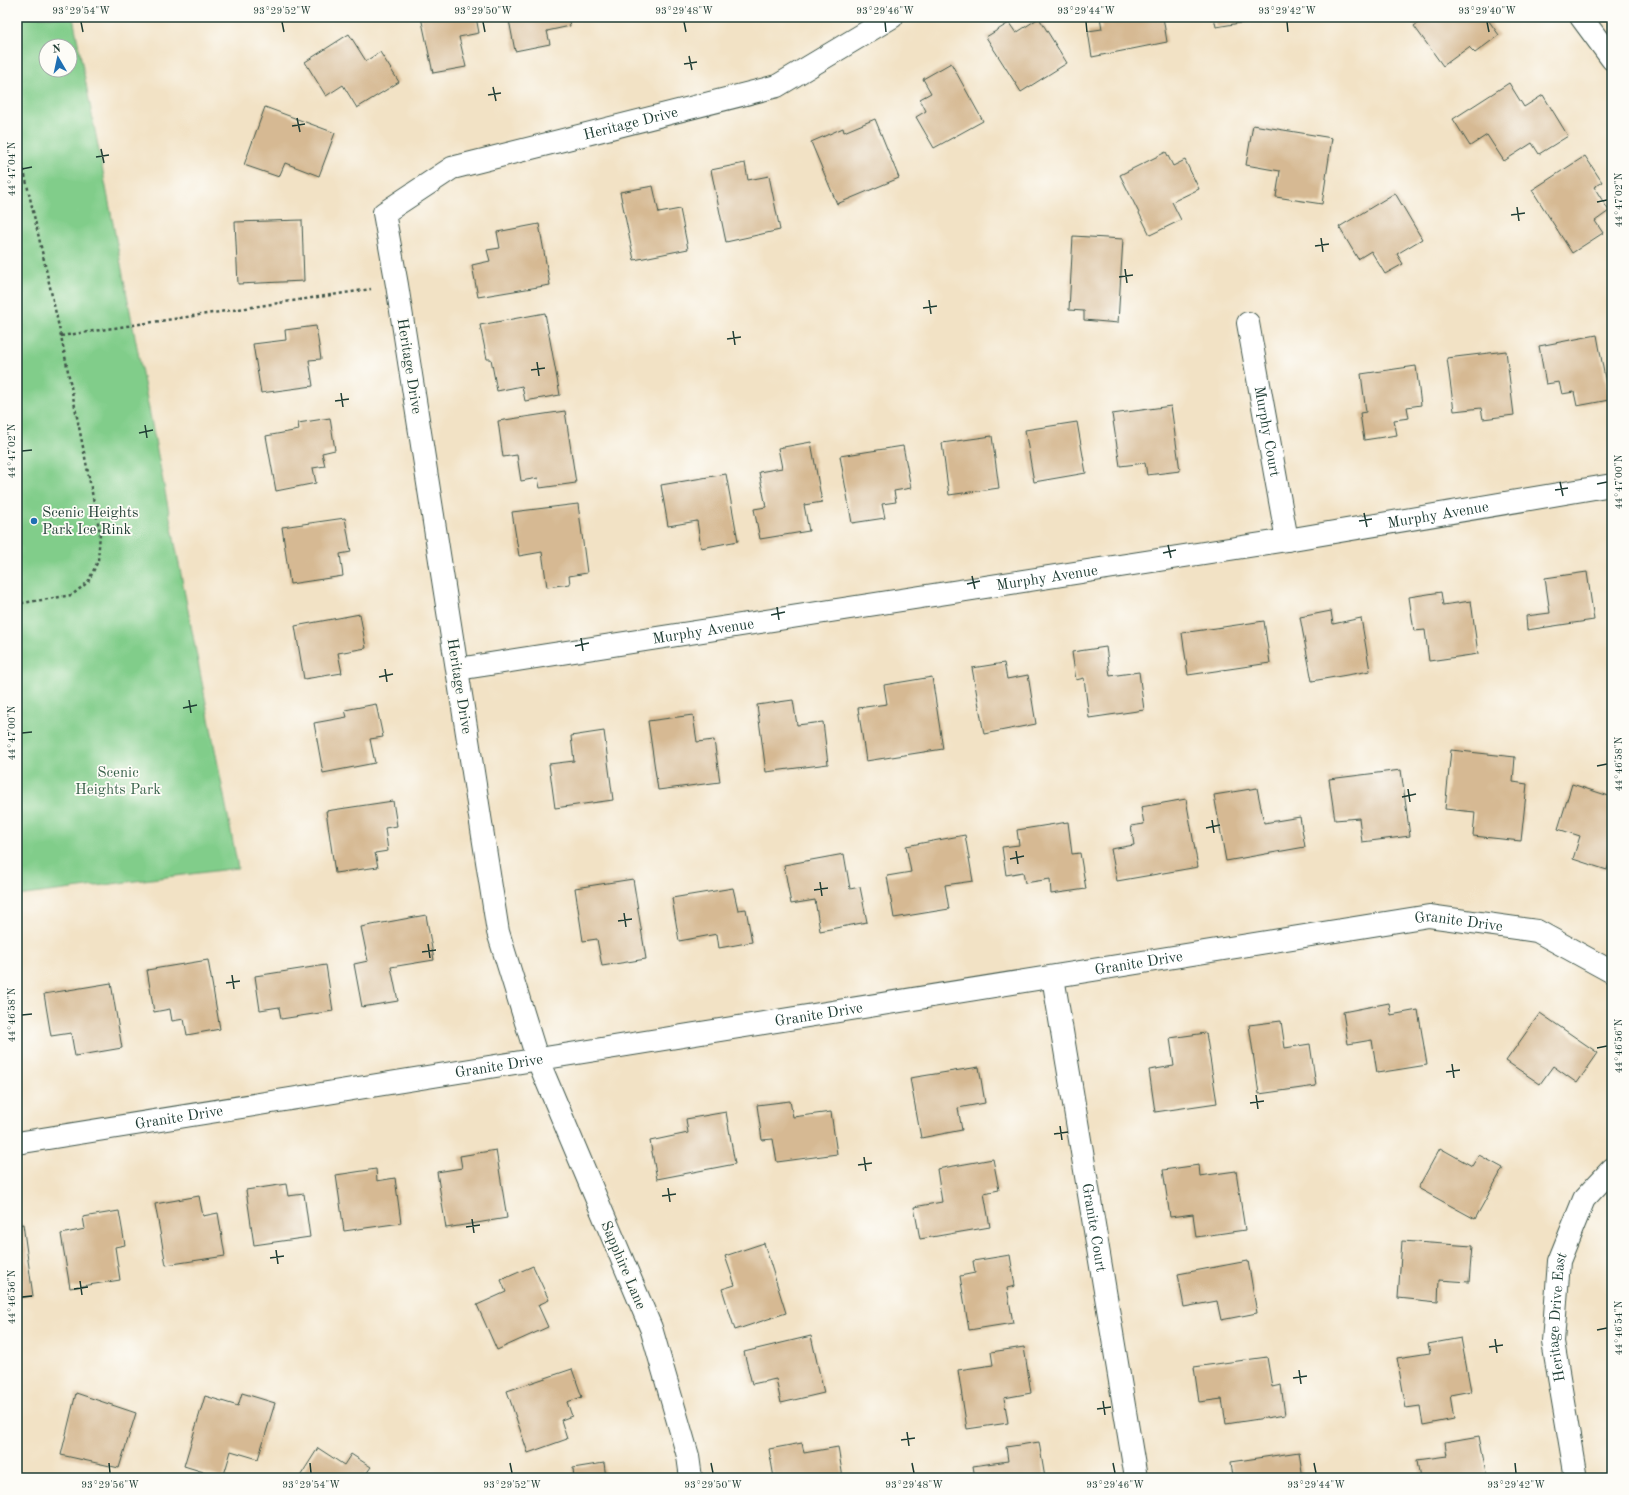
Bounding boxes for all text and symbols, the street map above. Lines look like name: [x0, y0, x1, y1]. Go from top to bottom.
text: 93°29'54"W: [52, 6, 110, 16]
text: 93°29'52"W: [253, 6, 311, 16]
text: 93°29'50"W: [454, 6, 512, 16]
text: 93°29'48"W: [655, 6, 713, 16]
text: 93°29'46"W: [856, 6, 914, 16]
text: 93°29'44"W: [1057, 6, 1115, 16]
text: 93°29'42"W: [1258, 6, 1316, 16]
text: 93°29'40"W: [1458, 6, 1516, 16]
north arrow: [38, 38, 78, 78]
text: N: [52, 43, 62, 56]
street label: Heritage Drive: [582, 105, 680, 144]
text: 44°47'04"N: [7, 141, 17, 196]
text: 44°47'02"N: [1614, 172, 1624, 227]
street label: Heritage Drive: [394, 317, 424, 415]
street label: Murphy Court: [1250, 385, 1281, 478]
text: 44°47'02"N: [7, 423, 17, 478]
text: 44°47'00"N: [1614, 454, 1624, 509]
street label: Murphy Avenue: [1386, 500, 1490, 532]
place label: Scenic Heights Park Ice Rink: [42, 506, 138, 538]
marker: Scenic Heights Park Ice Rink: [29, 516, 39, 526]
street label: Murphy Avenue: [995, 564, 1099, 594]
street label: Murphy Avenue: [651, 617, 755, 648]
street label: Heritage Drive: [444, 637, 474, 735]
text: 44°47'00"N: [7, 705, 17, 760]
text: 44°46'58"N: [1614, 736, 1624, 791]
park label: Scenic Heights Park: [75, 766, 161, 798]
street label: Granite Drive: [1414, 910, 1504, 935]
street label: Granite Drive: [1094, 950, 1184, 979]
text: 44°46'58"N: [7, 987, 17, 1042]
street label: Granite Drive: [774, 1001, 864, 1030]
text: 44°46'56"N: [1614, 1018, 1624, 1073]
street label: Granite Drive: [454, 1053, 544, 1081]
street label: Granite Drive: [134, 1104, 224, 1133]
street label: Granite Court: [1078, 1182, 1108, 1273]
street label: Sapphire Lane: [597, 1219, 648, 1312]
street label: Heritage Drive East: [1547, 1250, 1571, 1383]
text: 44°46'56"N: [7, 1269, 17, 1324]
text: 44°46'54"N: [1614, 1300, 1624, 1355]
text: 93°29'56"W: [81, 1480, 139, 1490]
text: 93°29'54"W: [282, 1480, 340, 1490]
text: 93°29'52"W: [483, 1480, 541, 1490]
text: 93°29'50"W: [684, 1480, 742, 1490]
text: 93°29'48"W: [885, 1480, 943, 1490]
text: 93°29'46"W: [1086, 1480, 1144, 1490]
text: 93°29'44"W: [1287, 1480, 1345, 1490]
text: 93°29'42"W: [1487, 1480, 1545, 1490]

